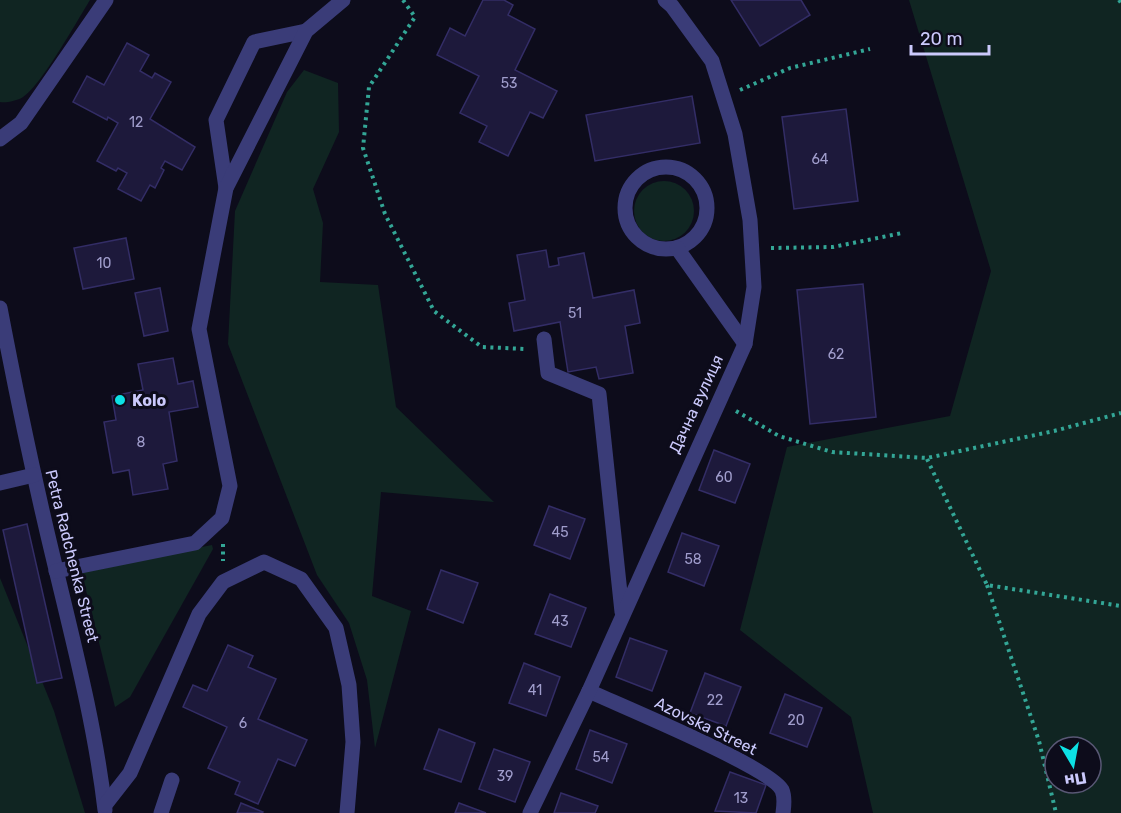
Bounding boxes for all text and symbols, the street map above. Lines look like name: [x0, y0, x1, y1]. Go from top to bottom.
scale bar: [911, 18, 989, 56]
text: 20 m: [920, 28, 962, 50]
house number: 53: [501, 75, 517, 92]
house number: 12: [129, 114, 143, 131]
house number: 64: [811, 151, 829, 168]
house number: 10: [97, 255, 112, 272]
house number: 51: [568, 305, 582, 322]
house number: 62: [828, 346, 844, 363]
street label: Дачна вулиця: [665, 352, 727, 456]
place label: Kolo: [132, 391, 167, 410]
marker: Kolo: [113, 393, 127, 407]
house number: 8: [137, 434, 146, 451]
street label: Petra Radchenka Street: [41, 468, 103, 644]
house number: 60: [715, 469, 733, 486]
house number: 45: [551, 524, 569, 541]
house number: 58: [684, 551, 702, 568]
house number: 43: [551, 613, 569, 630]
house number: 41: [528, 682, 542, 699]
house number: 22: [707, 692, 723, 709]
street label: Azovska Street: [652, 693, 760, 759]
house number: 20: [787, 712, 805, 729]
house number: 6: [239, 715, 247, 732]
north arrow: [1043, 735, 1103, 795]
house number: 54: [592, 749, 610, 766]
house number: 39: [497, 768, 513, 785]
text: Пн: [1063, 768, 1088, 791]
house number: 13: [734, 790, 748, 807]

